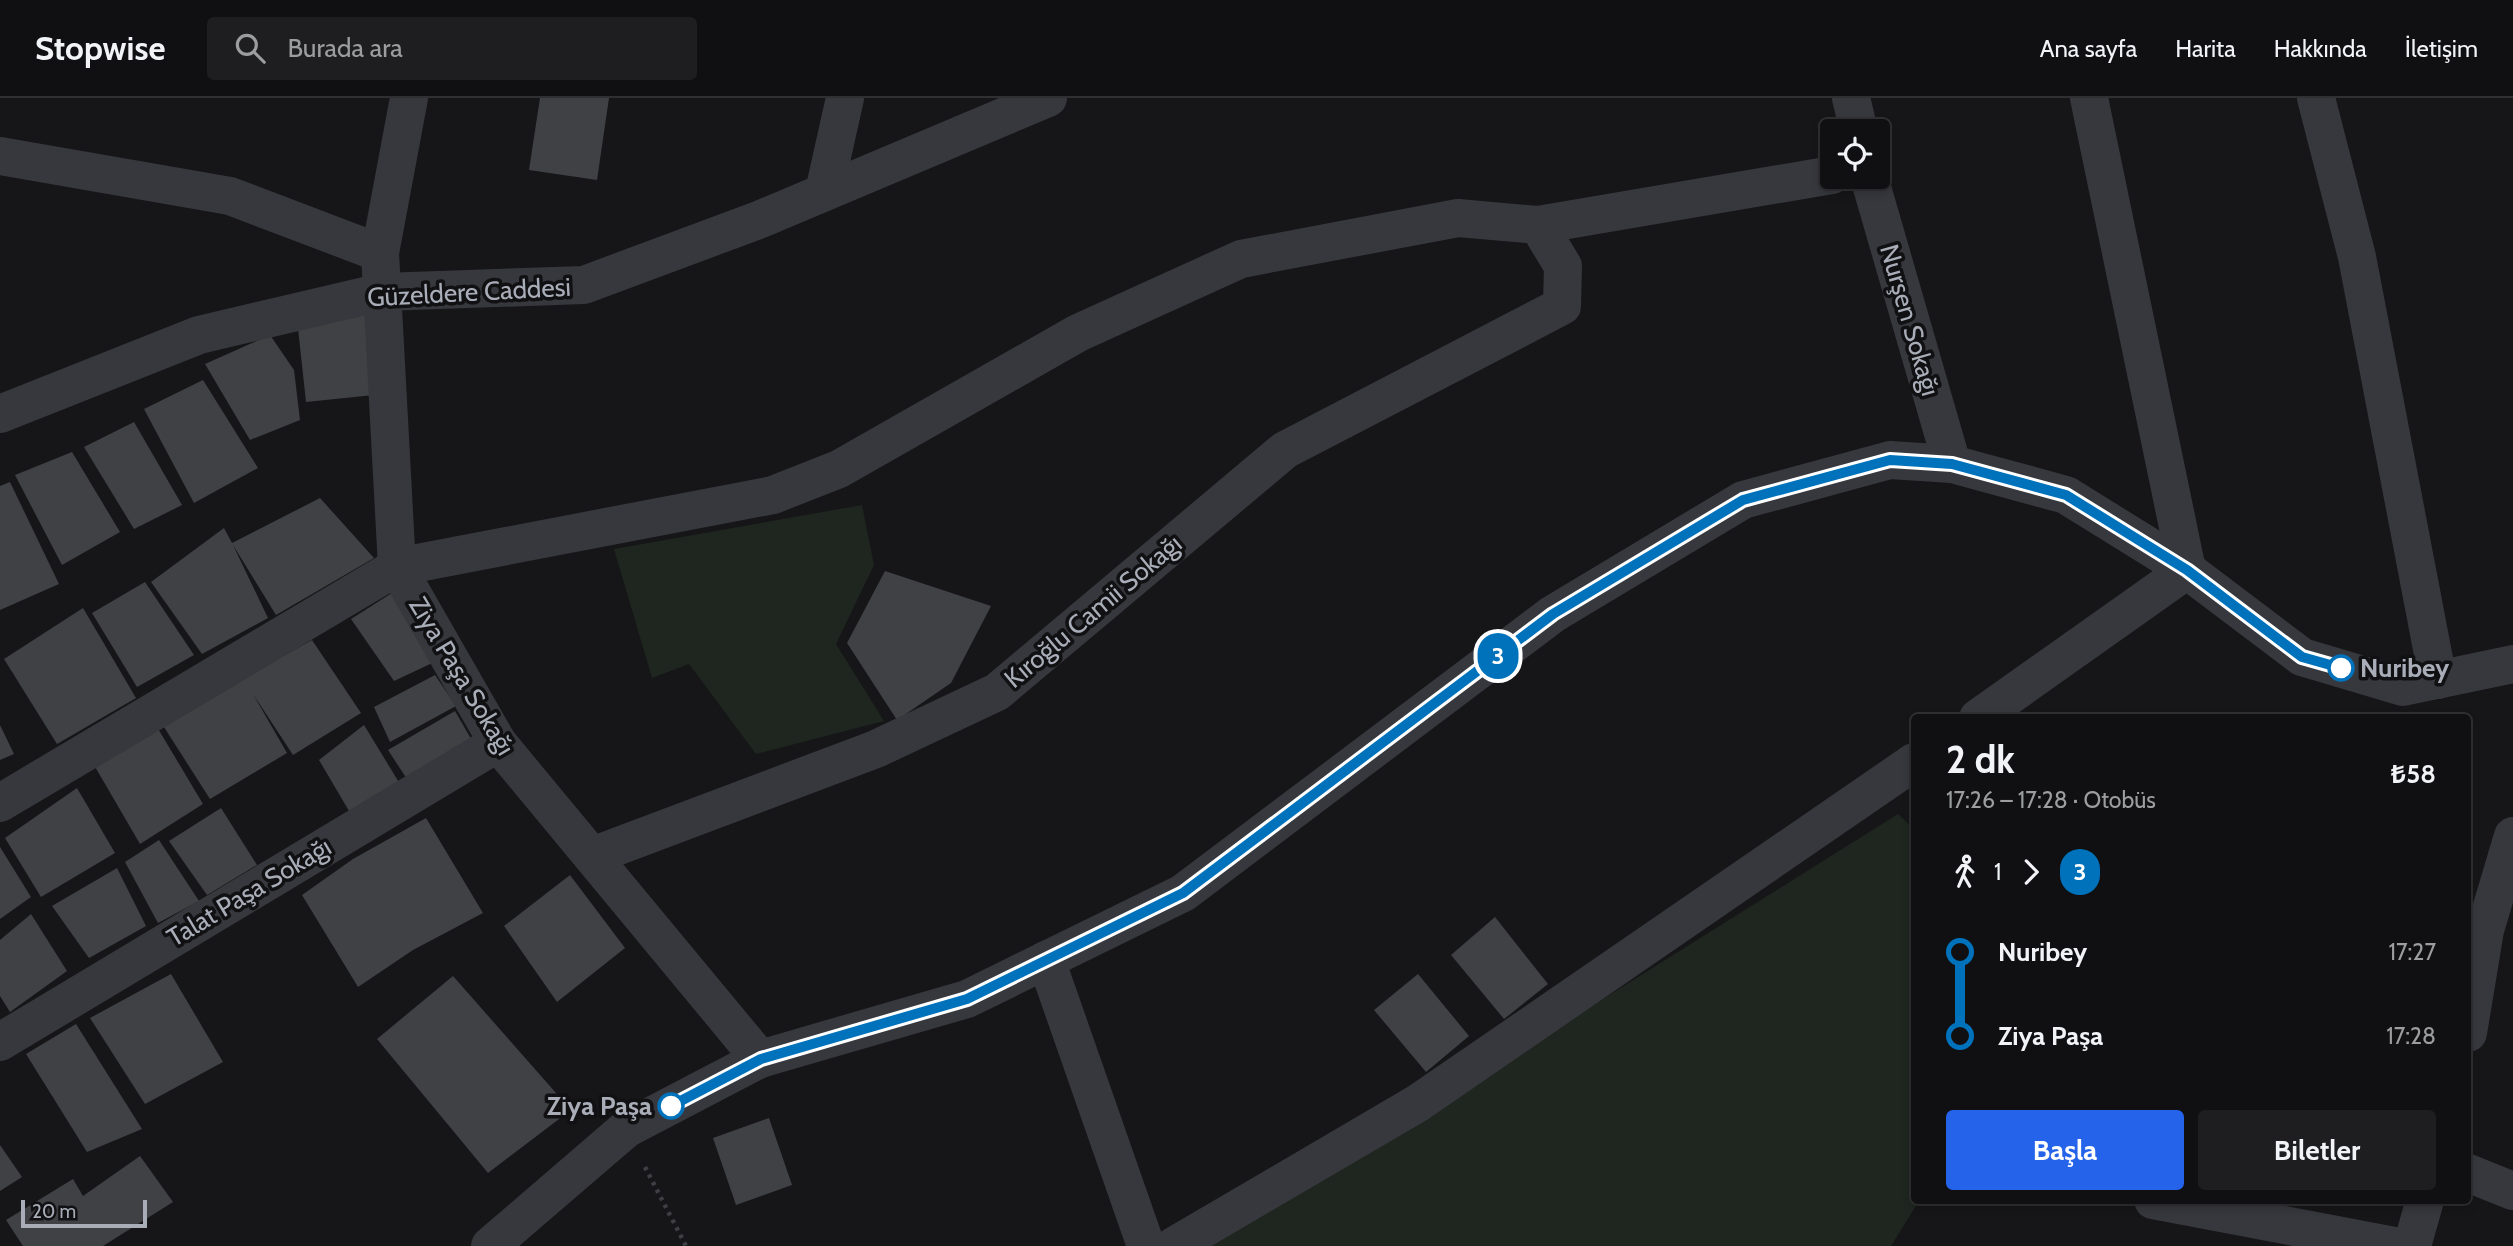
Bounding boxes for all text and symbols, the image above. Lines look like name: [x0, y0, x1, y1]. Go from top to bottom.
search box: [207, 17, 697, 80]
text: Stopwise: [35, 28, 165, 68]
icon: search: [231, 29, 269, 67]
text: Burada ara: [287, 32, 403, 64]
text: Ana sayfa: [2040, 34, 2137, 63]
text: Harita: [2175, 34, 2236, 63]
text: Hakkında: [2274, 34, 2367, 63]
text: İletişim: [2405, 34, 2478, 63]
map controls: [1820, 119, 1890, 189]
button: locate: [1820, 119, 1890, 189]
street label: Nurşen Sokağı: [1873, 240, 1947, 400]
street label: Güzeldere Caddesi: [366, 271, 572, 313]
street label: Kıroğlu Camii Sokağı: [998, 527, 1188, 695]
street label: Ziya Paşa Sokağı: [402, 591, 522, 761]
line badge: 3: [1475, 633, 1521, 679]
text: 3: [1492, 641, 1504, 670]
place label: Nuribey: [2360, 652, 2449, 684]
marker: Nuribey: [2328, 655, 2354, 681]
text: 2 dk: [1946, 736, 2015, 783]
text: ₺58: [2391, 758, 2436, 790]
text: 17:26 – 17:28 · Otobüs: [1946, 786, 2156, 814]
street label: Talat Paşa Sokağı: [161, 830, 337, 954]
icon: walk: [1946, 853, 1984, 891]
icon: forward: [2012, 853, 2050, 891]
text: 3: [2074, 857, 2086, 886]
text: 1: [1994, 858, 2002, 886]
text: Nuribey: [1998, 936, 2087, 968]
text: 17:27: [2389, 938, 2436, 966]
text: Ziya Paşa: [1998, 1020, 2103, 1052]
text: 17:28: [2386, 1022, 2436, 1050]
place label: Ziya Paşa: [547, 1090, 652, 1122]
marker: Ziya Paşa: [658, 1093, 684, 1119]
button: Başla: [1946, 1110, 2184, 1190]
button: Biletler: [2198, 1110, 2436, 1190]
scale bar: [21, 1197, 147, 1229]
text: 20 m: [32, 1200, 76, 1223]

